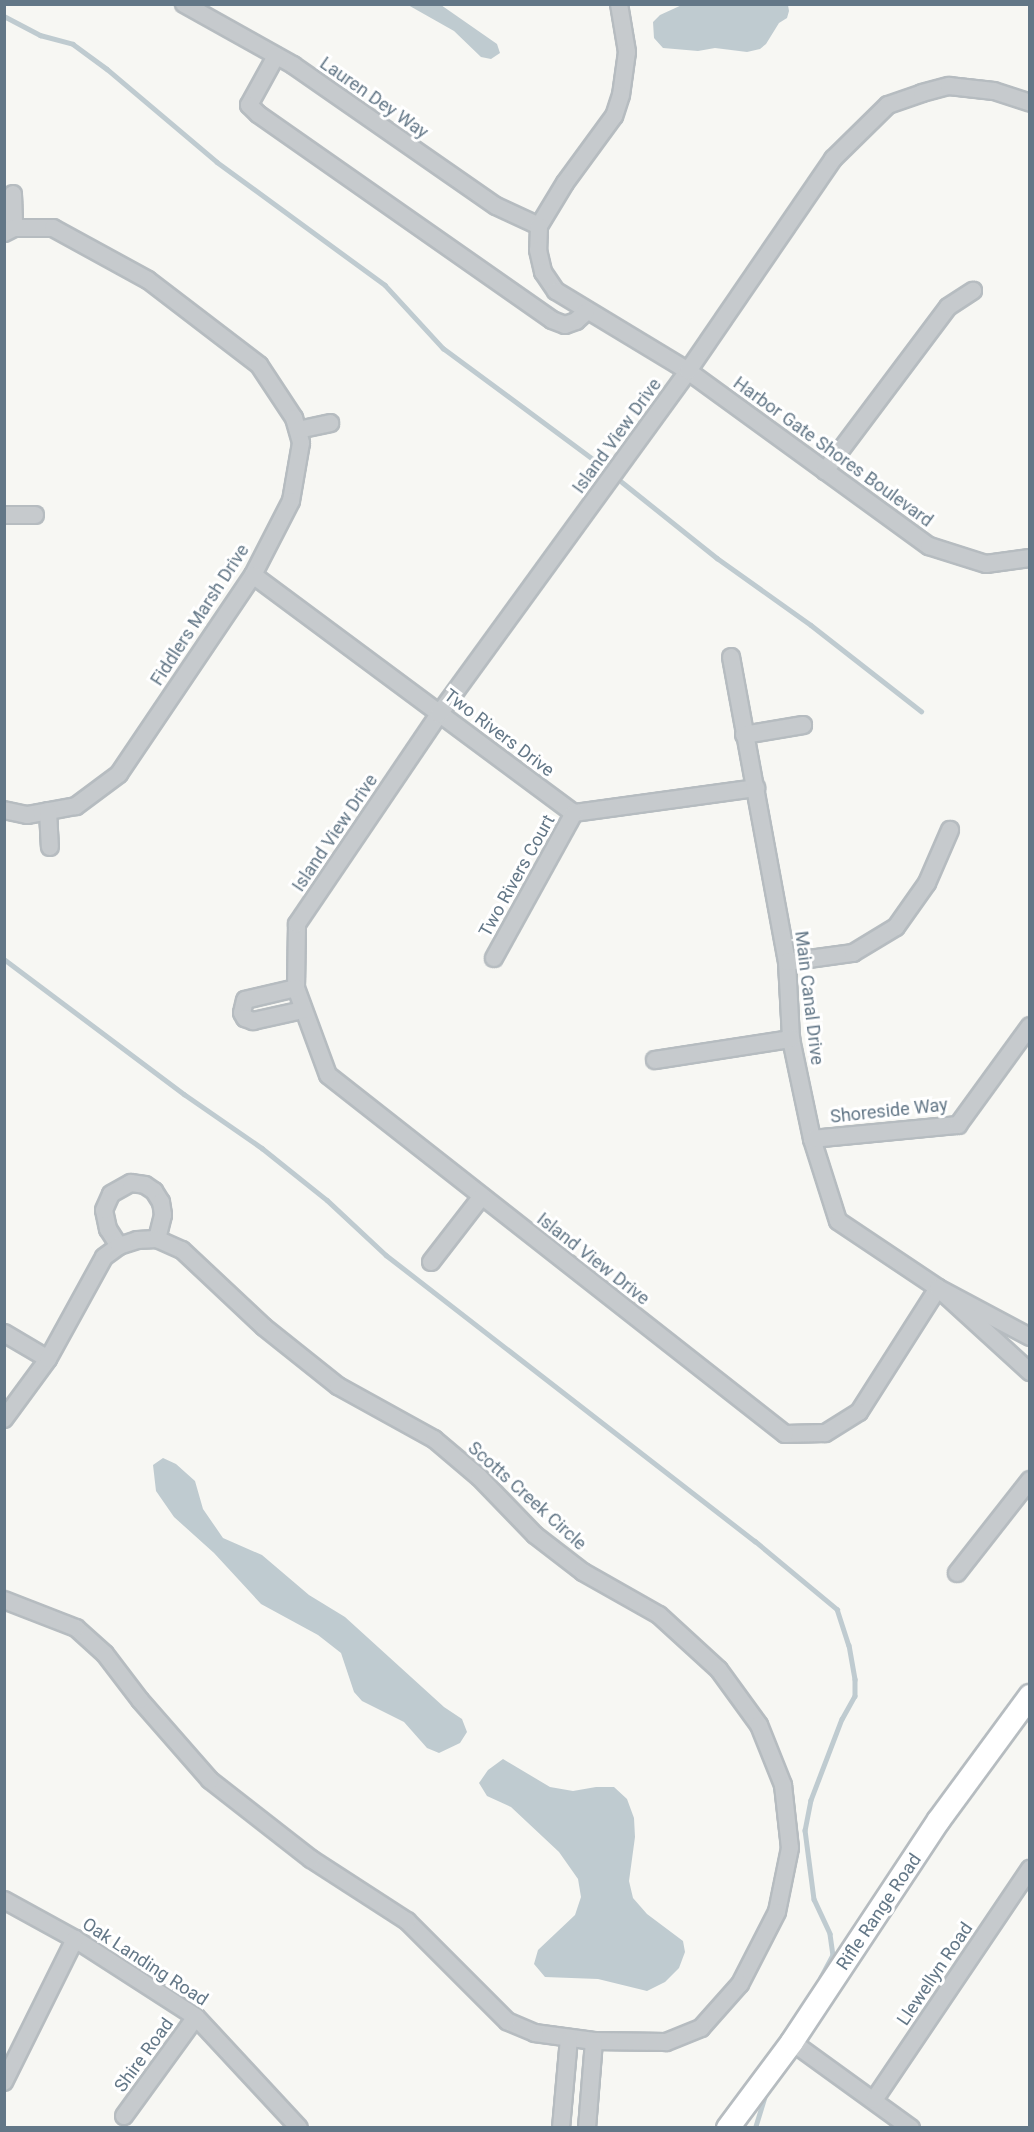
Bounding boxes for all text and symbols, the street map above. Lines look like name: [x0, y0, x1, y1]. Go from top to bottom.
street label: Lauren Dey Way: [316, 53, 432, 143]
street label: Harbor Gate Shores Boulevard: [729, 372, 937, 532]
street label: Island View Drive: [568, 374, 666, 498]
street label: Fiddlers Marsh Drive: [146, 540, 254, 690]
street label: Two Rivers Drive: [440, 685, 558, 781]
street label: Island View Drive: [288, 770, 382, 896]
street label: Two Rivers Court: [475, 811, 559, 941]
street label: Main Canal Drive: [790, 930, 828, 1066]
street label: Shoreside Way: [829, 1094, 949, 1128]
street label: Island View Drive: [532, 1208, 654, 1310]
street label: Scotts Creek Circle: [463, 1437, 591, 1555]
street label: Rifle Range Road: [832, 1850, 926, 1974]
street label: Oak Landing Road: [78, 1913, 212, 2011]
street label: Llewellyn Road: [893, 1918, 977, 2030]
street label: Shire Road: [110, 2014, 178, 2096]

